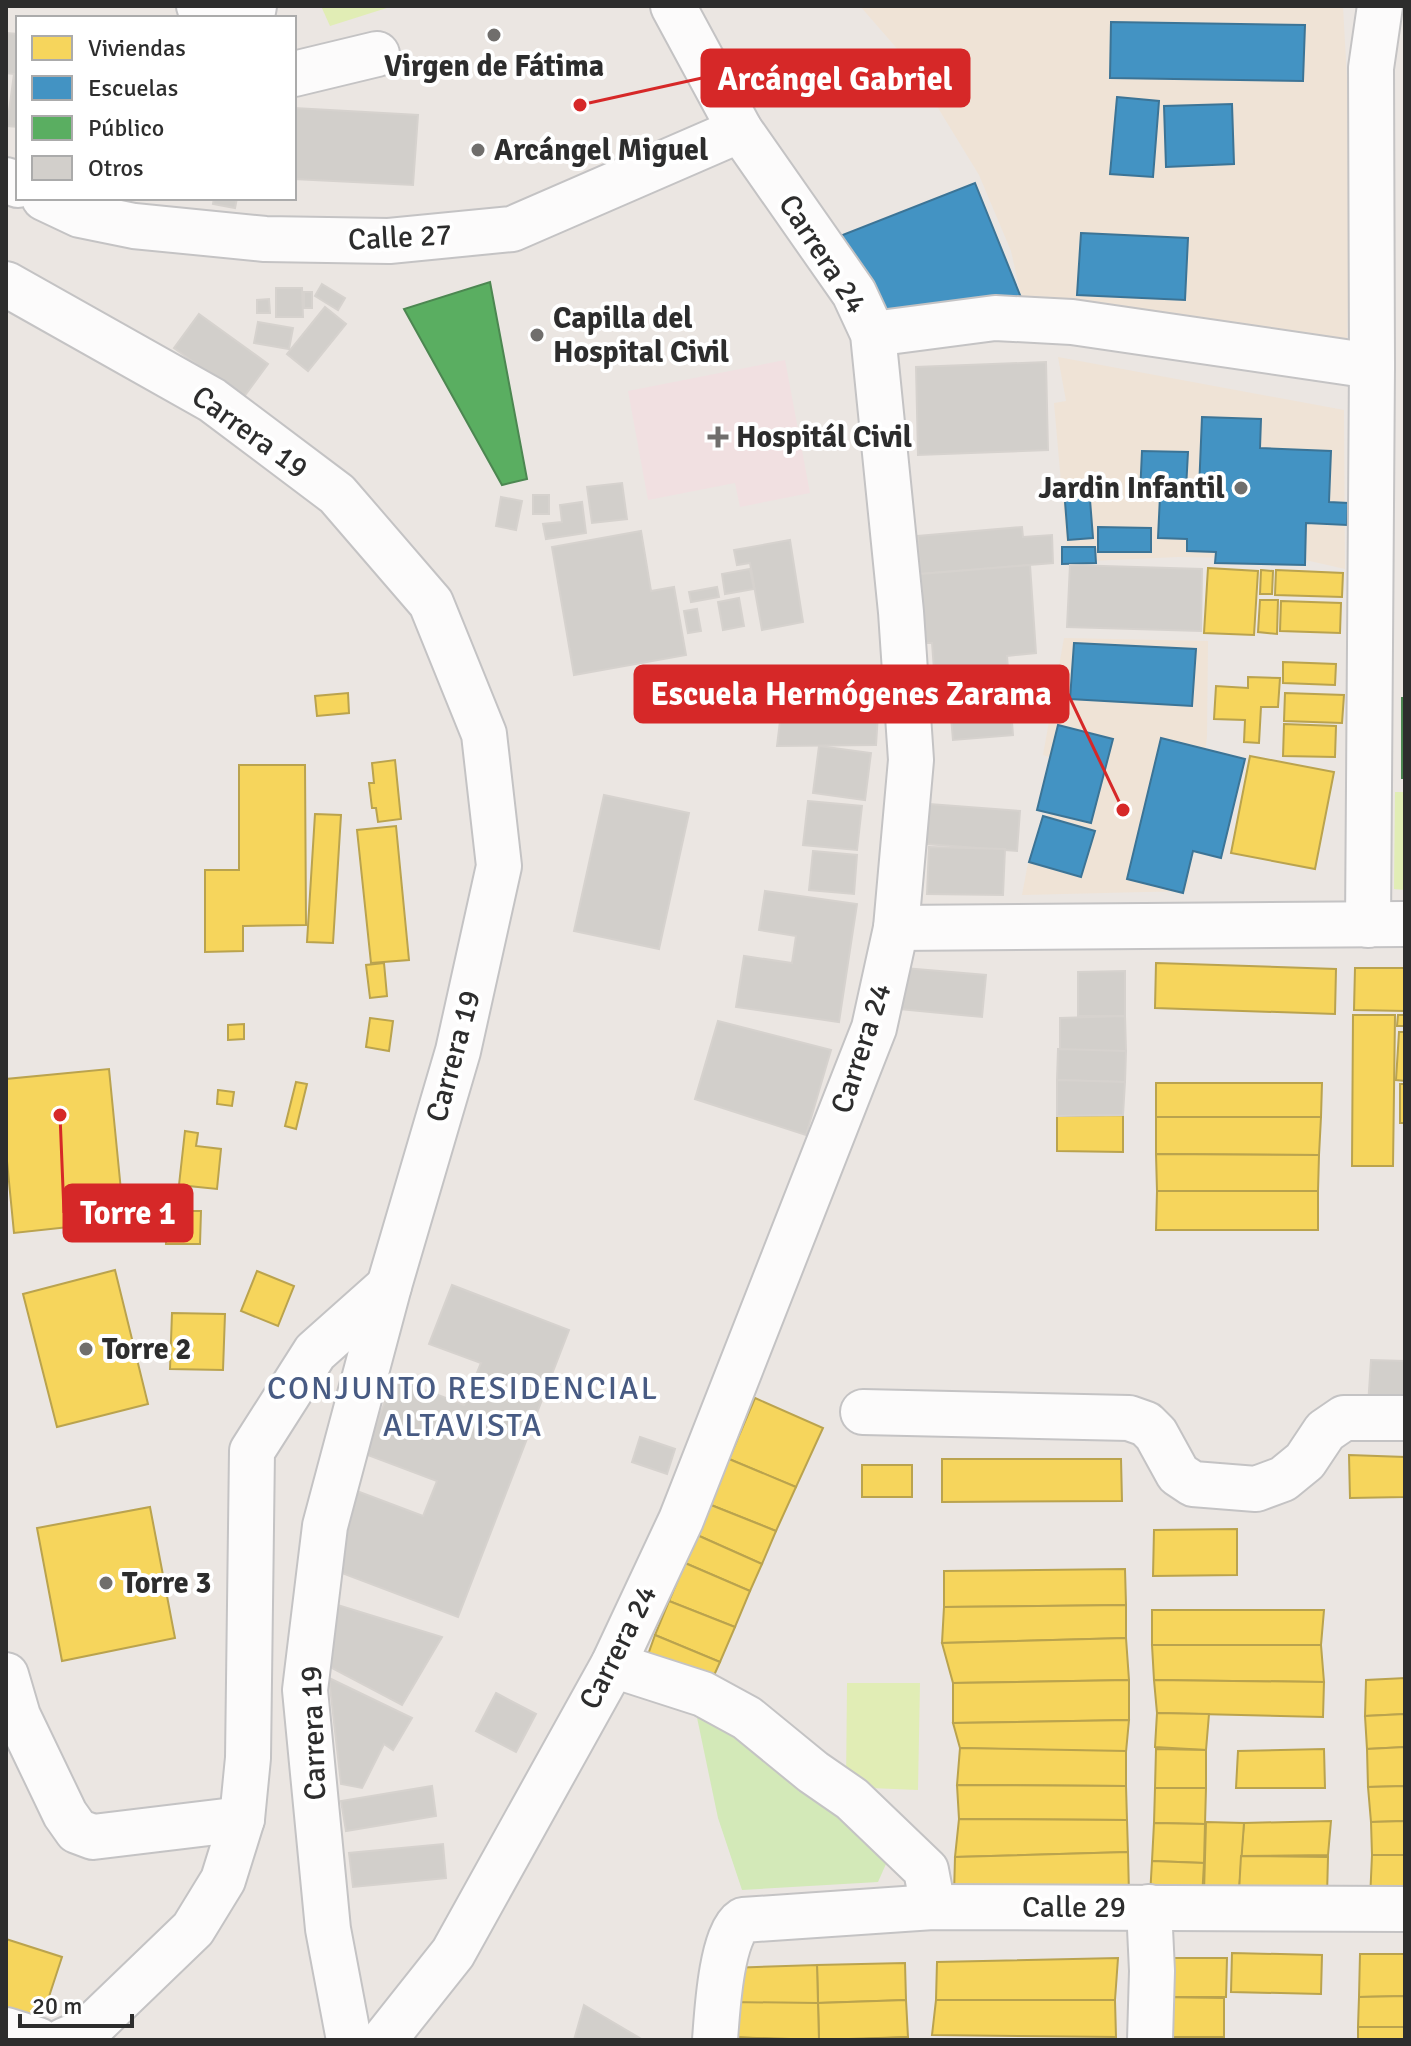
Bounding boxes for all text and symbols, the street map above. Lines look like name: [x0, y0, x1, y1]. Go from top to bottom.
legend: [16, 16, 296, 200]
marker: Virgen de Fátima: [485, 26, 503, 44]
text: Viviendas: [88, 33, 186, 63]
place label: Virgen de Fátima: [384, 48, 604, 85]
callout: Arcángel Gabriel: [702, 50, 969, 106]
text: Arcángel Gabriel: [717, 60, 953, 99]
text: Escuelas: [88, 73, 178, 103]
text: Público: [88, 113, 164, 143]
place label: Arcángel Miguel: [494, 132, 708, 169]
marker: Arcángel Miguel: [469, 141, 487, 159]
text: Otros: [88, 153, 144, 183]
street label: Carrera 24: [770, 188, 875, 321]
street label: Calle 27: [347, 216, 453, 259]
place label: Capilla del Hospital Civil: [553, 300, 729, 371]
marker: Capilla del Hospital Civil: [528, 326, 546, 344]
street label: Carrera 19: [184, 378, 315, 487]
place label: Hospitál Civil: [736, 419, 912, 456]
marker: Hospitál Civil: [707, 426, 729, 448]
place label: Jardin Infantil: [1038, 470, 1225, 507]
marker: Jardin Infantil: [1232, 479, 1250, 497]
callout: Escuela Hermógenes Zarama: [635, 666, 1068, 722]
text: Escuela Hermógenes Zarama: [650, 675, 1052, 714]
street label: Carrera 24: [823, 978, 900, 1118]
street label: Carrera 19: [418, 986, 489, 1126]
callout: Torre 1: [64, 1185, 192, 1241]
text: Torre 1: [80, 1194, 176, 1233]
place label: Torre 2: [102, 1331, 191, 1368]
marker: Torre 2: [77, 1340, 95, 1358]
district label: CONJUNTO RESIDENCIAL ALTAVISTA: [267, 1369, 659, 1445]
place label: Torre 3: [122, 1565, 211, 1602]
marker: Torre 3: [97, 1574, 115, 1592]
street label: Carrera 24: [571, 1579, 666, 1716]
street label: Carrera 19: [293, 1665, 334, 1801]
street label: Calle 29: [1022, 1889, 1126, 1926]
scale bar: [20, 1978, 132, 2028]
text: 20 m: [32, 1991, 82, 2021]

